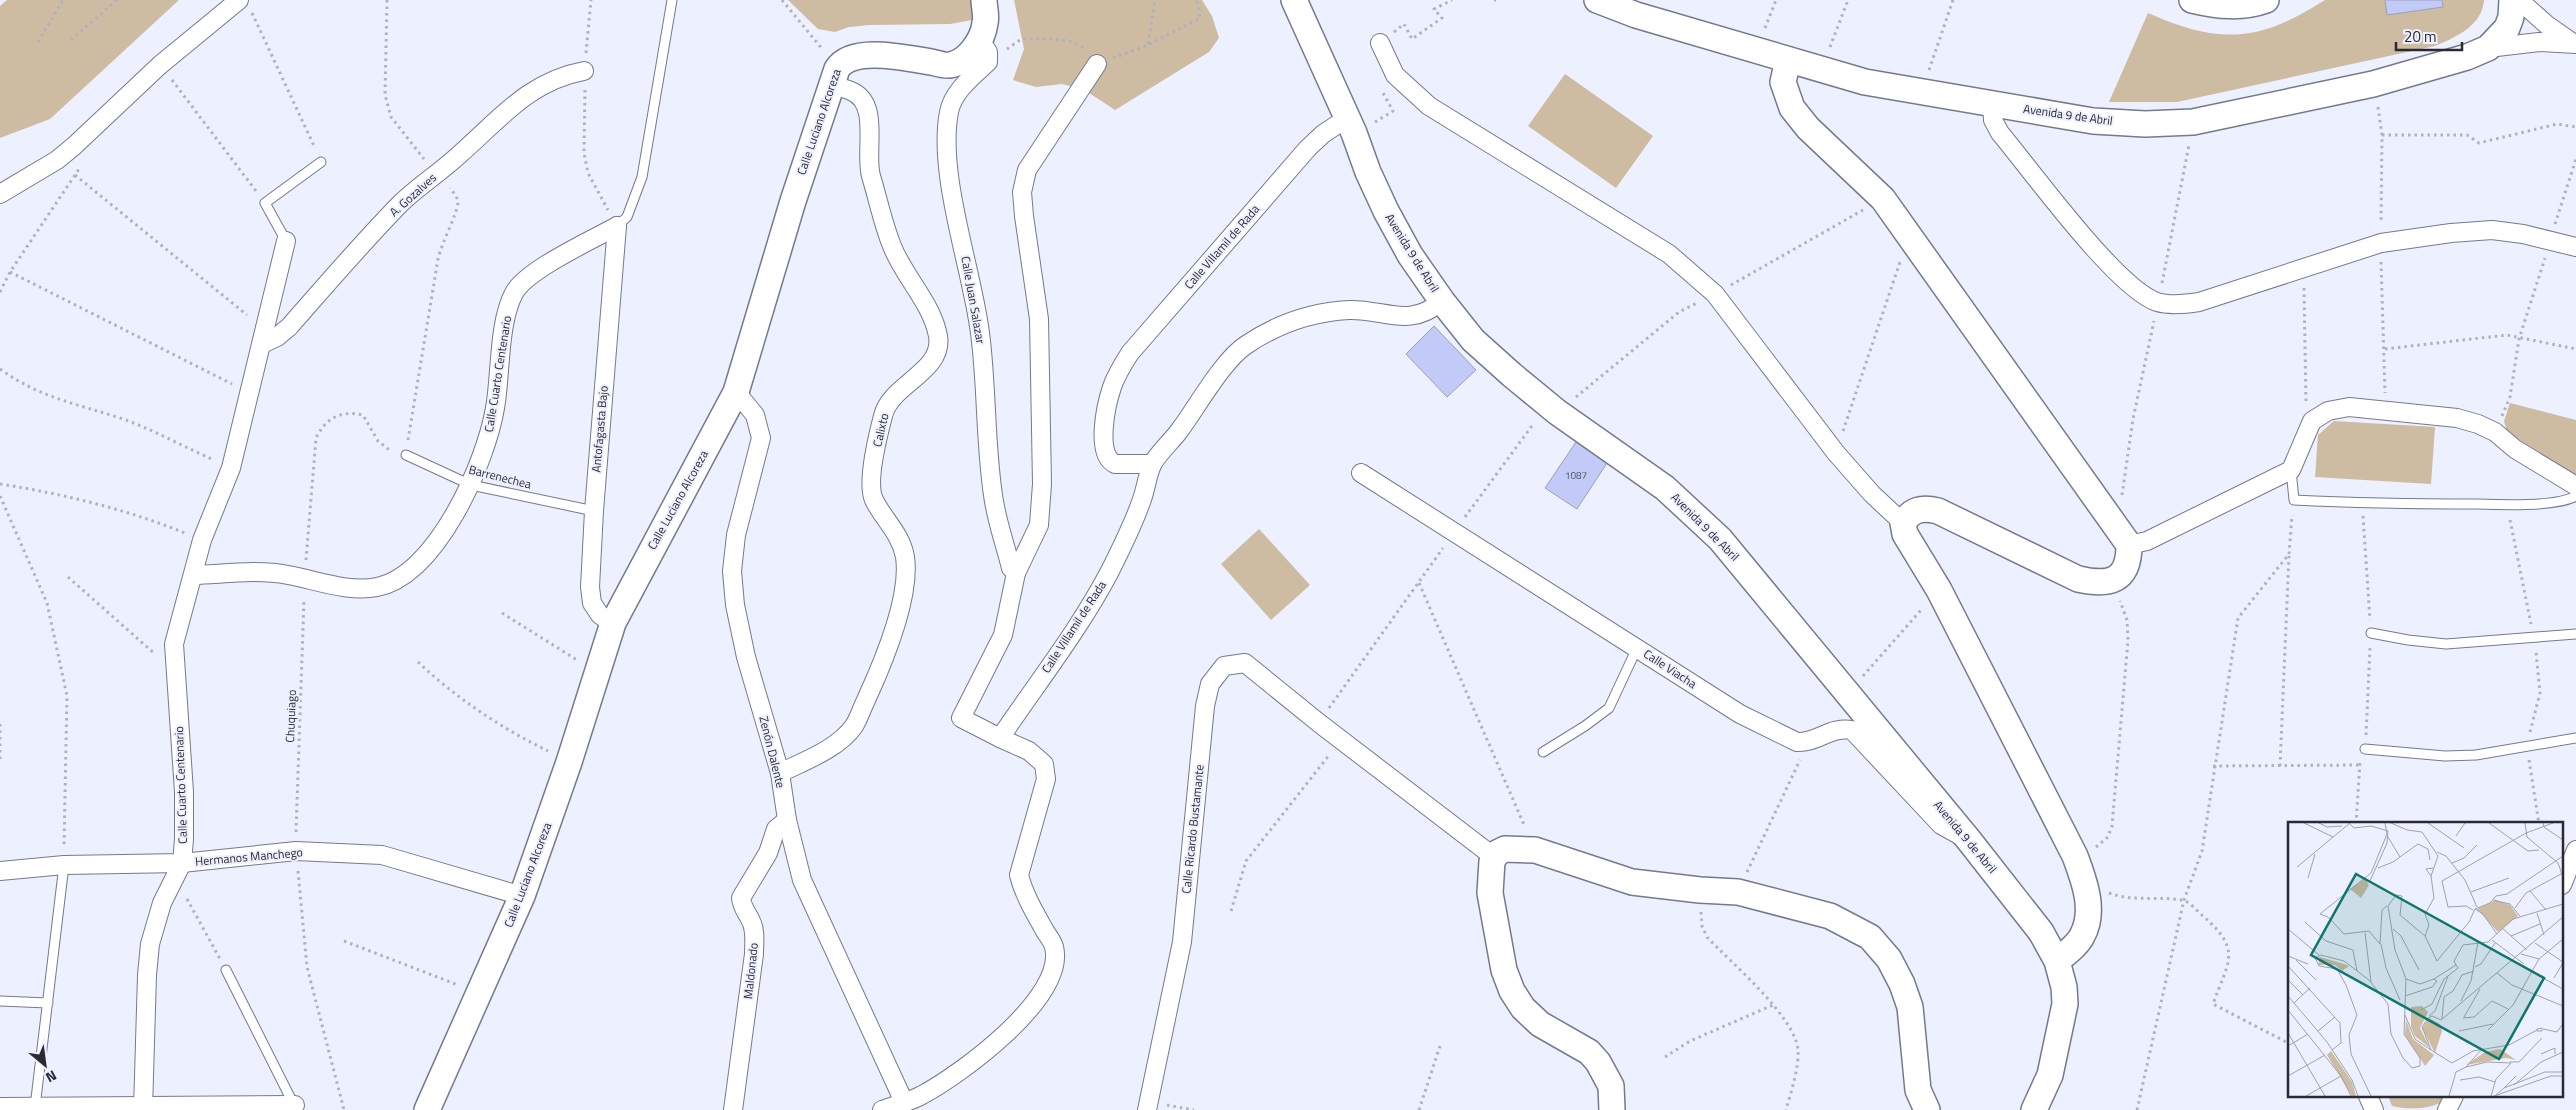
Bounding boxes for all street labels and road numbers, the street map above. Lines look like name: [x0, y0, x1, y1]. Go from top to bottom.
street label: Calle Luciano Alcoreza: [791, 66, 846, 177]
street label: Avenida 9 de Abril: [2022, 99, 2114, 130]
street label: A. Gozalves: [385, 168, 441, 221]
street label: Calle Villamil de Rada: [1179, 200, 1264, 293]
street label: Avenida 9 de Abril: [1380, 209, 1444, 296]
street label: Calle Juan Salazar: [956, 255, 991, 345]
street label: Calle Cuarto Centenario: [479, 314, 516, 433]
street label: Antofagasta Bajo: [586, 385, 613, 473]
street label: Calixto: [867, 411, 894, 449]
street label: Calle Luciano Alcoreza: [642, 447, 713, 553]
street label: Barrenechea: [467, 460, 533, 493]
street label: Avenida 9 de Abril: [1667, 488, 1744, 565]
street label: Calle Villamil de Rada: [1037, 577, 1111, 677]
street label: Calle Viacha: [1640, 644, 1701, 693]
street label: Chuquiago: [280, 689, 301, 743]
street label: Zenón Dalente: [754, 714, 791, 790]
street label: Calle Cuarto Centenario: [169, 726, 192, 844]
street label: Calle Ricardo Bustamante: [1176, 763, 1209, 894]
street label: Avenida 9 de Abril: [1929, 796, 2002, 877]
street label: Calle Luciano Alcoreza: [499, 820, 556, 930]
street label: Hermanos Manchego: [194, 842, 304, 871]
street label: Maldonado: [738, 942, 763, 1000]

